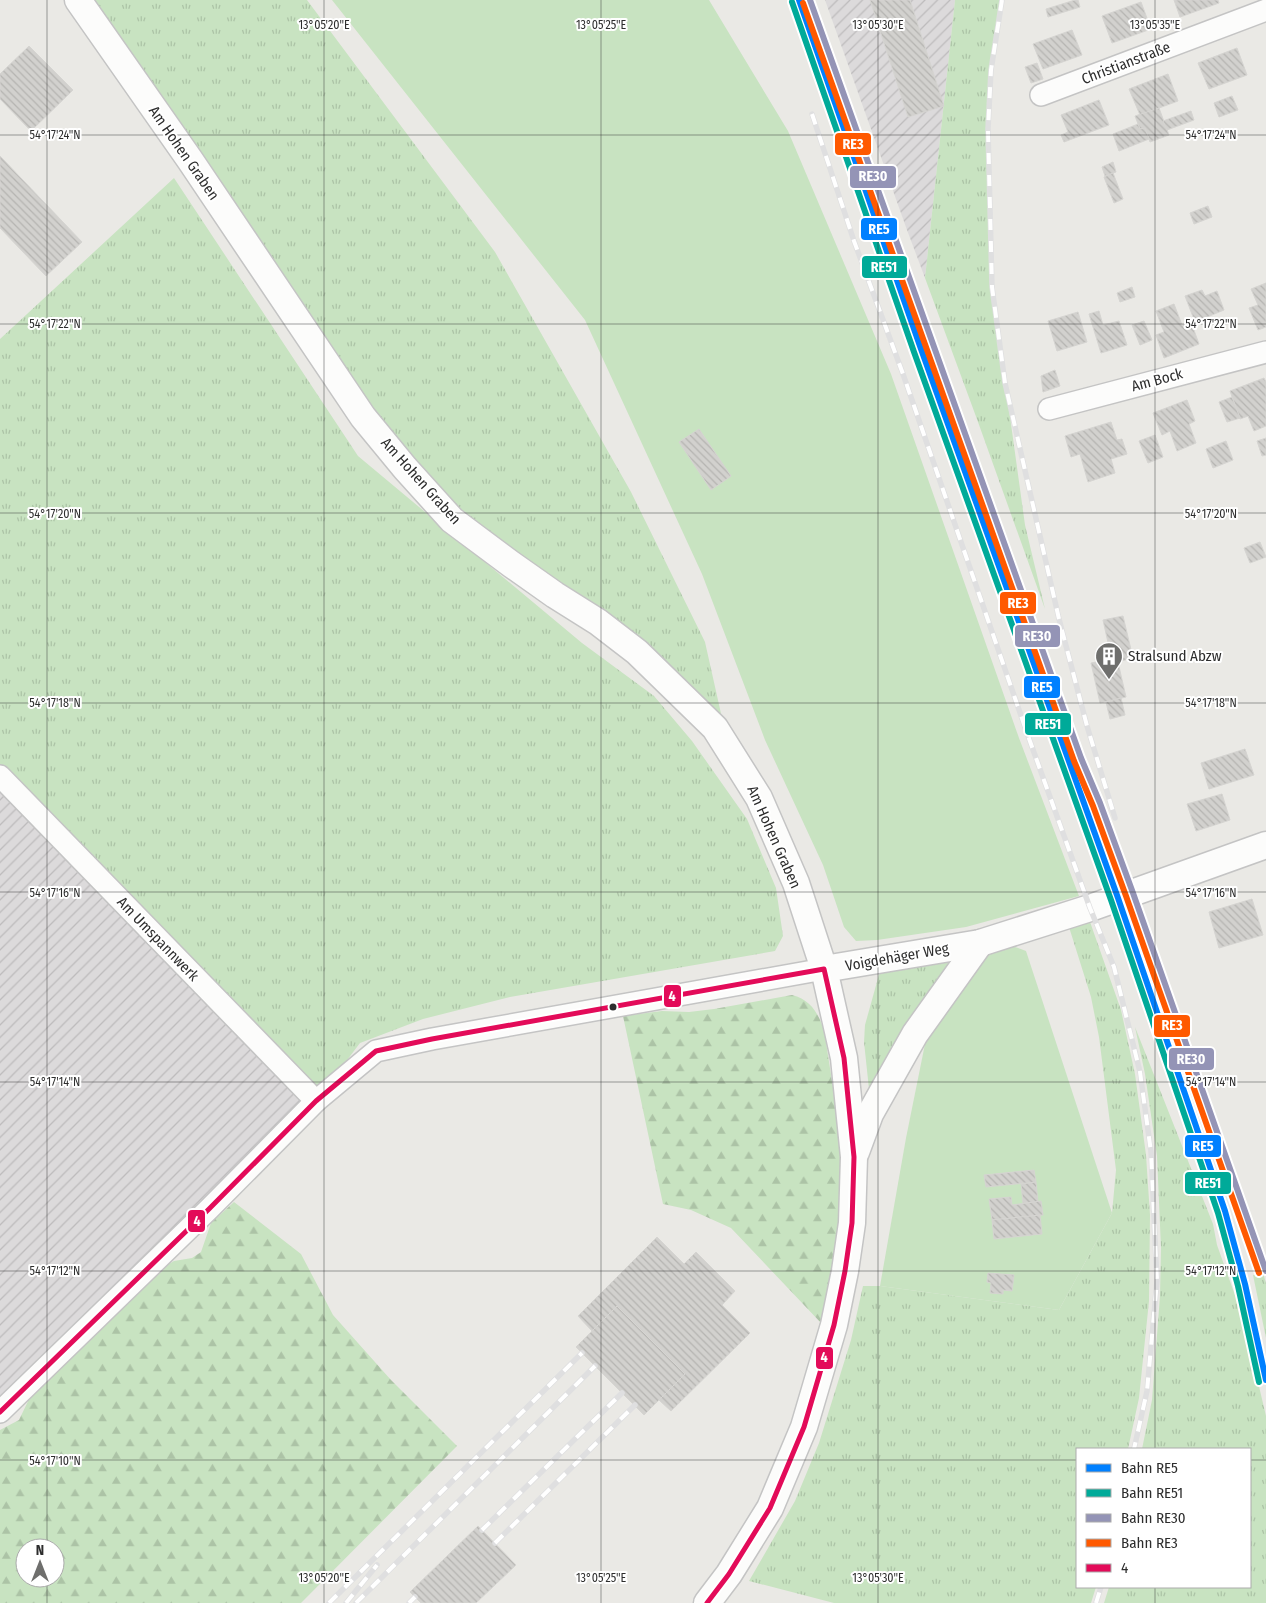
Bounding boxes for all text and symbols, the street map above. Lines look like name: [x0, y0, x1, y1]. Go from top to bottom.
text: 13°05'20"E: [298, 18, 350, 32]
text: 13°05'25"E: [576, 18, 626, 32]
text: 13°05'30"E: [852, 18, 904, 32]
text: 13°05'35"E: [1130, 18, 1180, 32]
street label: Christianstraße: [1079, 38, 1173, 88]
street label: Am Hohen Graben: [145, 103, 223, 203]
text: 54°17'24"N: [29, 128, 81, 142]
text: 54°17'24"N: [1185, 128, 1237, 142]
line badge: RE3: [834, 132, 872, 156]
text: RE3: [842, 136, 864, 153]
line badge: RE30: [849, 165, 897, 189]
text: RE30: [859, 168, 888, 185]
line badge: RE5: [860, 217, 898, 241]
text: RE5: [868, 221, 890, 238]
line badge: RE51: [861, 255, 908, 279]
text: RE51: [871, 259, 897, 276]
text: 54°17'22"N: [29, 317, 81, 331]
text: 54°17'22"N: [1185, 317, 1237, 331]
street label: Am Bock: [1129, 365, 1185, 395]
street label: Am Hohen Graben: [377, 434, 465, 528]
text: 54°17'20"N: [29, 507, 81, 521]
text: 54°17'20"N: [1185, 507, 1237, 521]
line badge: RE3: [999, 591, 1037, 615]
text: RE3: [1007, 595, 1029, 612]
line badge: RE30: [1014, 624, 1061, 648]
text: RE30: [1023, 628, 1052, 645]
building icon: Stralsund Abzw: [1094, 641, 1124, 680]
place label: Stralsund Abzw: [1128, 647, 1222, 665]
line badge: RE5: [1023, 675, 1061, 699]
text: RE5: [1031, 679, 1053, 696]
text: 54°17'18"N: [29, 696, 81, 710]
text: 54°17'18"N: [1185, 696, 1237, 710]
line badge: RE51: [1024, 712, 1072, 736]
text: RE51: [1035, 716, 1061, 733]
street label: Am Hohen Graben: [743, 783, 805, 891]
text: 54°17'16"N: [29, 886, 81, 900]
text: 54°17'16"N: [1185, 886, 1237, 900]
street label: Am Umspannwerk: [113, 893, 203, 985]
street label: Voigdehäger Weg: [844, 939, 950, 975]
line badge: 4: [663, 984, 682, 1008]
text: 4: [668, 988, 676, 1005]
unlabelled marker: [608, 1002, 618, 1012]
line badge: RE3: [1153, 1014, 1191, 1038]
text: RE3: [1161, 1017, 1183, 1034]
line badge: RE30: [1168, 1047, 1215, 1071]
text: RE30: [1177, 1051, 1206, 1068]
text: 54°17'14"N: [30, 1075, 80, 1089]
text: 54°17'14"N: [1186, 1075, 1236, 1089]
line badge: RE5: [1184, 1134, 1222, 1158]
text: RE5: [1192, 1138, 1214, 1155]
line badge: RE51: [1184, 1171, 1232, 1195]
text: RE51: [1195, 1175, 1221, 1192]
line badge: 4: [187, 1209, 206, 1233]
text: 4: [193, 1213, 201, 1230]
text: 54°17'12"N: [30, 1264, 80, 1278]
text: 54°17'12"N: [1186, 1264, 1236, 1278]
line badge: 4: [815, 1346, 834, 1370]
text: 4: [820, 1349, 828, 1366]
legend: [1076, 1448, 1251, 1588]
text: 54°17'10"N: [29, 1454, 81, 1468]
text: Bahn RE5: [1121, 1459, 1178, 1477]
text: Bahn RE51: [1121, 1484, 1183, 1502]
text: Bahn RE30: [1121, 1509, 1186, 1527]
text: Bahn RE3: [1121, 1534, 1178, 1552]
north arrow: [15, 1538, 65, 1588]
text: N: [36, 1542, 44, 1559]
text: 4: [1121, 1559, 1128, 1577]
text: 13°05'20"E: [298, 1571, 350, 1585]
text: 13°05'25"E: [576, 1571, 626, 1585]
text: 13°05'30"E: [852, 1571, 904, 1585]

